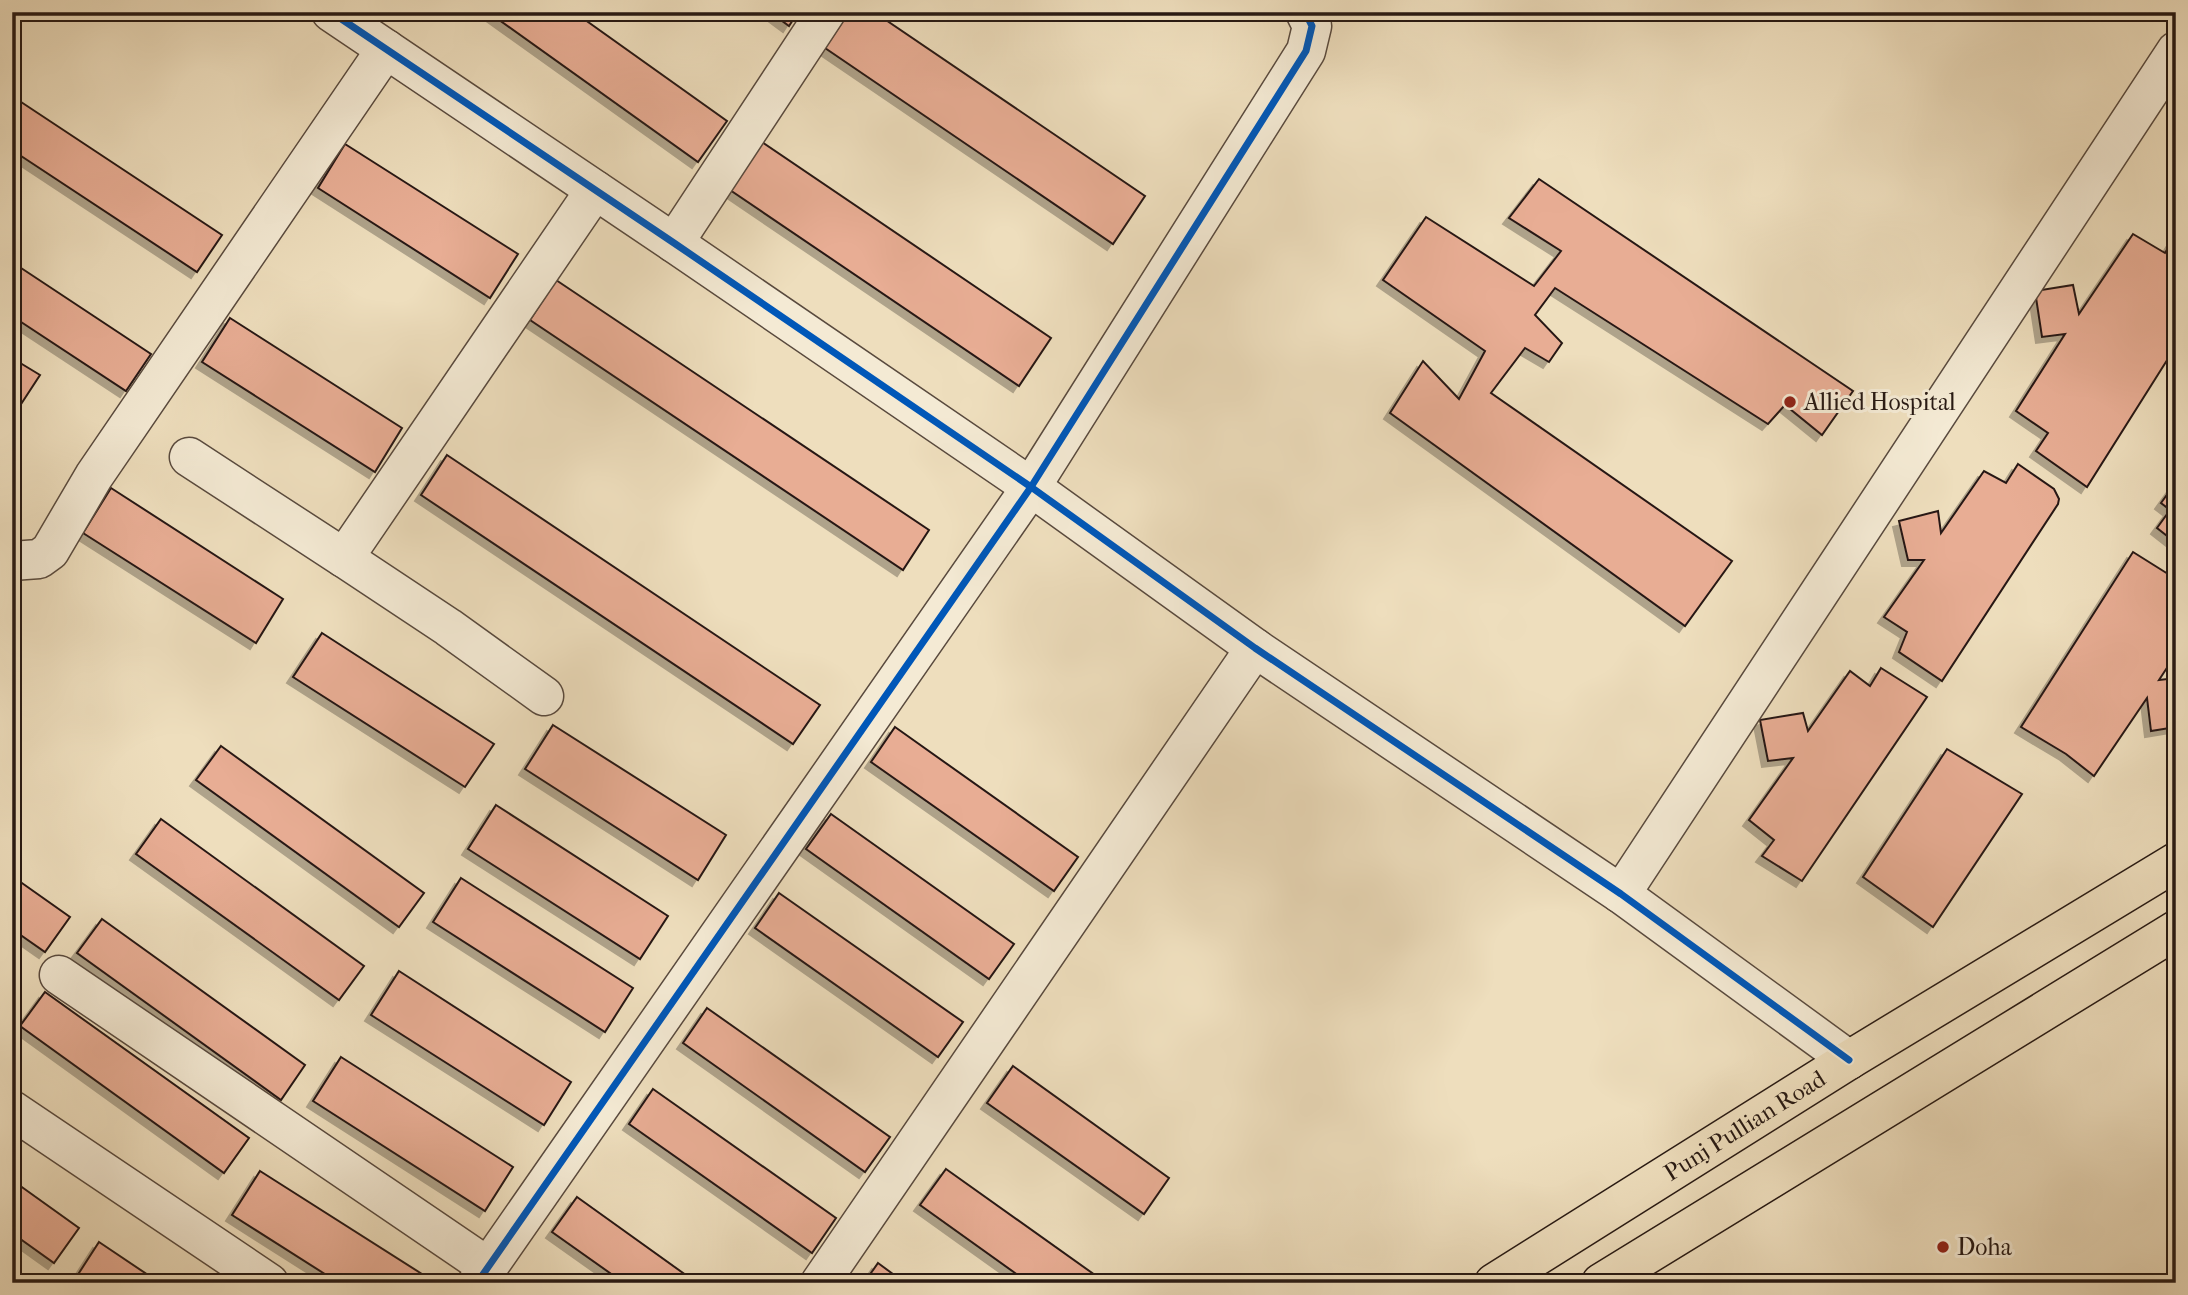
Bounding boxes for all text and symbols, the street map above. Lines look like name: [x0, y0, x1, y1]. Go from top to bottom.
place label: Allied Hospital: [1803, 388, 1956, 416]
marker: Allied Hospital: [1782, 394, 1798, 410]
street label: Punj Pullian Road: [1659, 1064, 1831, 1187]
place label: Doha: [1957, 1233, 2013, 1261]
marker: Doha: [1935, 1239, 1951, 1255]

